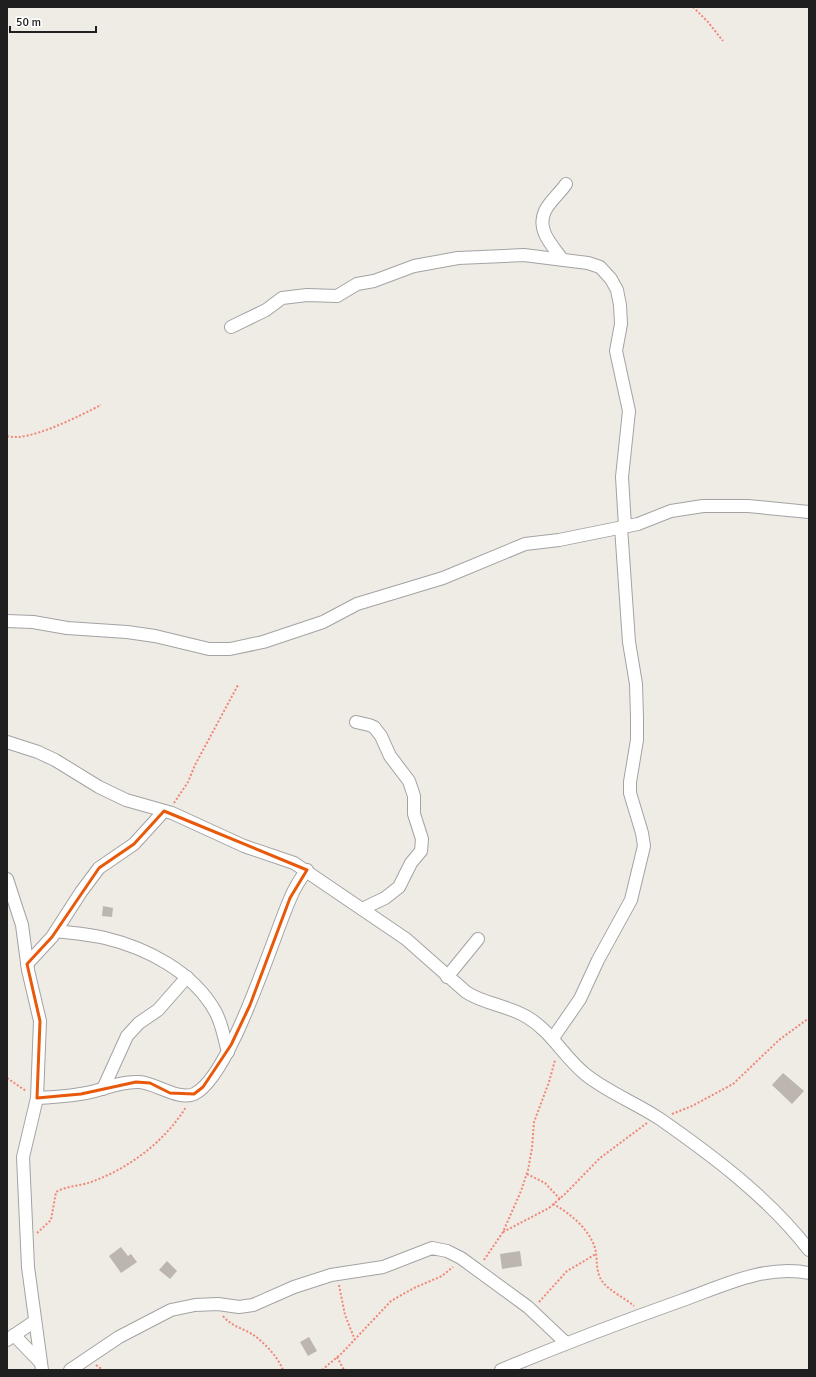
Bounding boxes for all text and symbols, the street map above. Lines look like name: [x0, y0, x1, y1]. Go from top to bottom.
scale bar: [10, 8, 96, 34]
text: 50 m: [16, 15, 41, 30]

